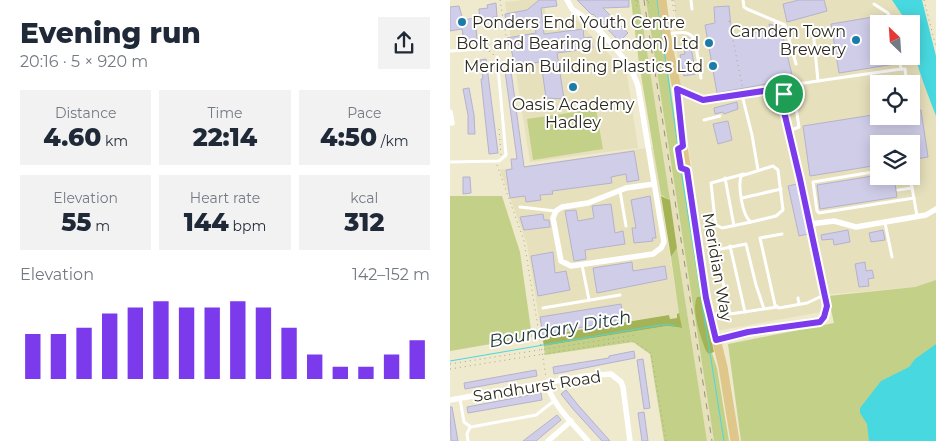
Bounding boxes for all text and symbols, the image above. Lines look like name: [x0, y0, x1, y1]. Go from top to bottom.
place label: Ponders End Youth Centre: [472, 13, 685, 32]
north arrow: [870, 15, 920, 65]
map controls: [870, 15, 920, 185]
text: Evening run: [20, 16, 201, 50]
marker: Ponders End Youth Centre: [456, 16, 468, 28]
button: share: [378, 17, 430, 69]
place label: Camden Town Brewery: [730, 22, 846, 59]
place label: Bolt and Bearing (London) Ltd: [456, 34, 699, 53]
marker: Camden Town Brewery: [850, 34, 862, 46]
marker: Bolt and Bearing (London) Ltd: [703, 37, 715, 49]
text: 20:16 · 5 × 920 m: [20, 52, 148, 71]
place label: Meridian Building Plastics Ltd: [464, 57, 703, 76]
marker: Meridian Building Plastics Ltd: [707, 60, 719, 72]
pin: [763, 73, 805, 115]
button: locate: [870, 75, 920, 125]
icon: arrive: [770, 80, 798, 108]
marker: Oasis Academy Hadley: [567, 81, 579, 93]
place label: Oasis Academy Hadley: [512, 95, 635, 132]
text: Distance: [55, 104, 116, 122]
text: Time: [207, 104, 243, 122]
text: Pace: [347, 104, 381, 122]
text: 4.60: [43, 122, 101, 152]
text: 22:14: [193, 122, 257, 152]
text: 4:50: [320, 122, 377, 152]
text: km: [101, 132, 128, 150]
text: /km: [377, 132, 409, 150]
button: layers: [870, 135, 920, 185]
text: Elevation: [53, 189, 118, 207]
text: Heart rate: [190, 189, 260, 207]
text: kcal: [350, 189, 378, 207]
text: 55: [61, 207, 92, 237]
text: 144: [184, 207, 229, 237]
text: 312: [344, 207, 384, 237]
street label: Meridian Way: [699, 211, 736, 323]
text: m: [92, 217, 110, 235]
text: bpm: [229, 217, 266, 235]
text: Elevation: [20, 265, 94, 284]
text: 142–152 m: [352, 265, 430, 284]
water label: Boundary Ditch: [487, 306, 633, 352]
street label: Sandhurst Road: [472, 367, 602, 406]

